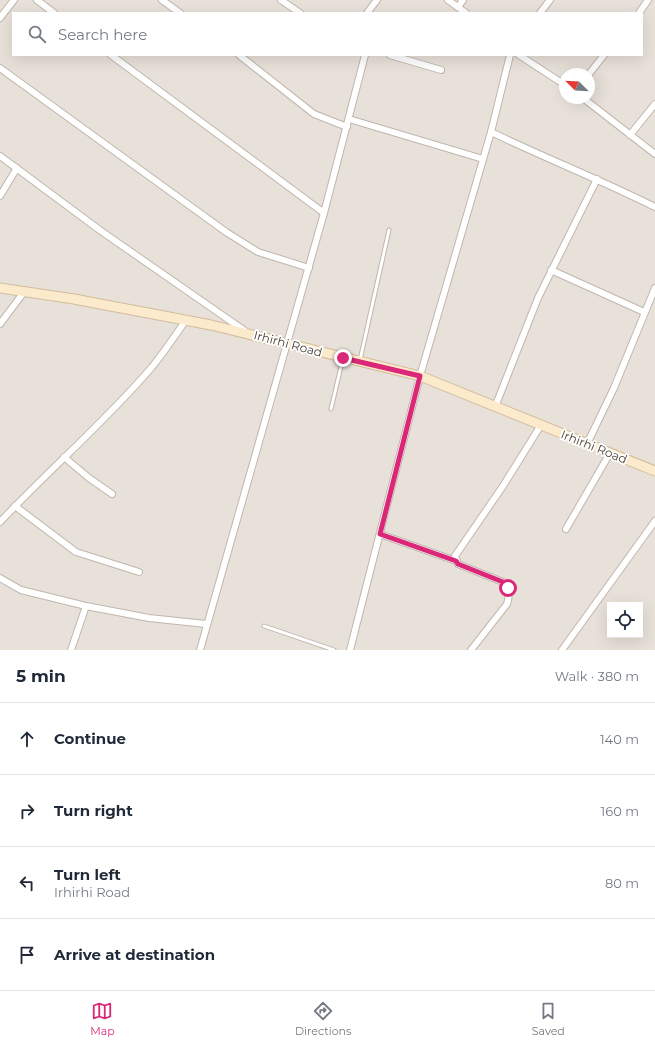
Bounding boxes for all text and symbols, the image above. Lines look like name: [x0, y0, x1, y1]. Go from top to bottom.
search box: [12, 12, 643, 56]
icon: search: [26, 23, 48, 45]
text: Search here: [58, 25, 147, 44]
north arrow: [559, 68, 595, 104]
street label: Irhirhi Road: [252, 327, 324, 360]
route end: [334, 349, 352, 367]
street label: Irhirhi Road: [559, 426, 630, 467]
route start: [499, 579, 517, 597]
map controls: [607, 602, 643, 638]
button: locate: [607, 602, 643, 638]
text: 5 min: [16, 666, 66, 686]
text: Walk · 380 m: [555, 668, 639, 684]
icon: ahead: [16, 728, 38, 750]
text: Continue: [54, 729, 126, 748]
text: 140 m: [600, 731, 639, 747]
icon: right: [16, 800, 38, 822]
text: Turn right: [54, 801, 133, 820]
text: 160 m: [601, 803, 639, 819]
text: Turn left: [54, 865, 121, 884]
icon: left: [16, 872, 38, 894]
text: 80 m: [605, 875, 639, 891]
text: Irhirhi Road: [54, 884, 130, 900]
icon: arrive: [16, 944, 38, 966]
text: Arrive at destination: [54, 945, 215, 964]
tab: Map: [90, 1000, 115, 1038]
tab: Directions: [295, 1000, 351, 1038]
tab: Saved: [532, 1000, 565, 1038]

